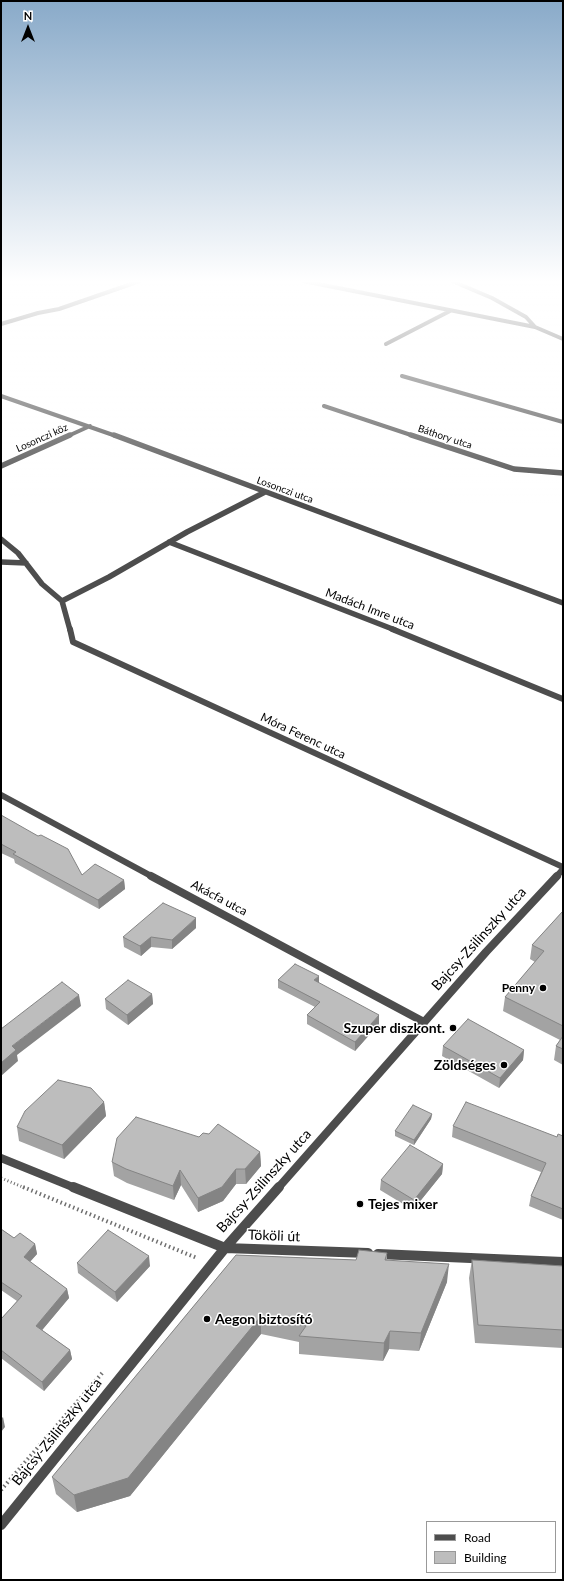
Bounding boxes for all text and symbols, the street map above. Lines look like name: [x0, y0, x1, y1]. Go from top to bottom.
north arrow: [8, 8, 48, 48]
text: N: [24, 9, 32, 22]
street label: Losonczi köz: [14, 421, 70, 455]
street label: Báthory utca: [416, 423, 474, 451]
street label: Losonczi utca: [255, 474, 315, 506]
street label: Madách Imre utca: [323, 585, 417, 633]
street label: Móra Ferenc utca: [258, 710, 348, 762]
street label: Akácfa utca: [188, 877, 250, 919]
street label: Bajcsy-Zsilinszky utca: [428, 884, 530, 994]
place label: Penny: [502, 981, 535, 995]
marker: Penny: [538, 983, 548, 993]
place label: Szuper diszkont.: [344, 1020, 445, 1036]
marker: Szuper diszkont.: [448, 1023, 458, 1033]
place label: Zöldséges: [434, 1057, 496, 1073]
marker: Zöldséges: [499, 1060, 509, 1070]
street label: Bajcsy-Zsilinszky utca: [213, 1126, 315, 1236]
place label: Tejes mixer: [368, 1196, 438, 1212]
marker: Tejes mixer: [355, 1199, 365, 1209]
street label: Tököli út: [248, 1227, 300, 1245]
place label: Aegon biztosító: [215, 1311, 313, 1327]
marker: Aegon biztosító: [202, 1314, 212, 1324]
street label: Bajcsy-Zsilinszky utca: [9, 1375, 105, 1489]
legend: [426, 1521, 556, 1573]
text: Road: [464, 1530, 491, 1545]
text: Building: [464, 1550, 507, 1565]

